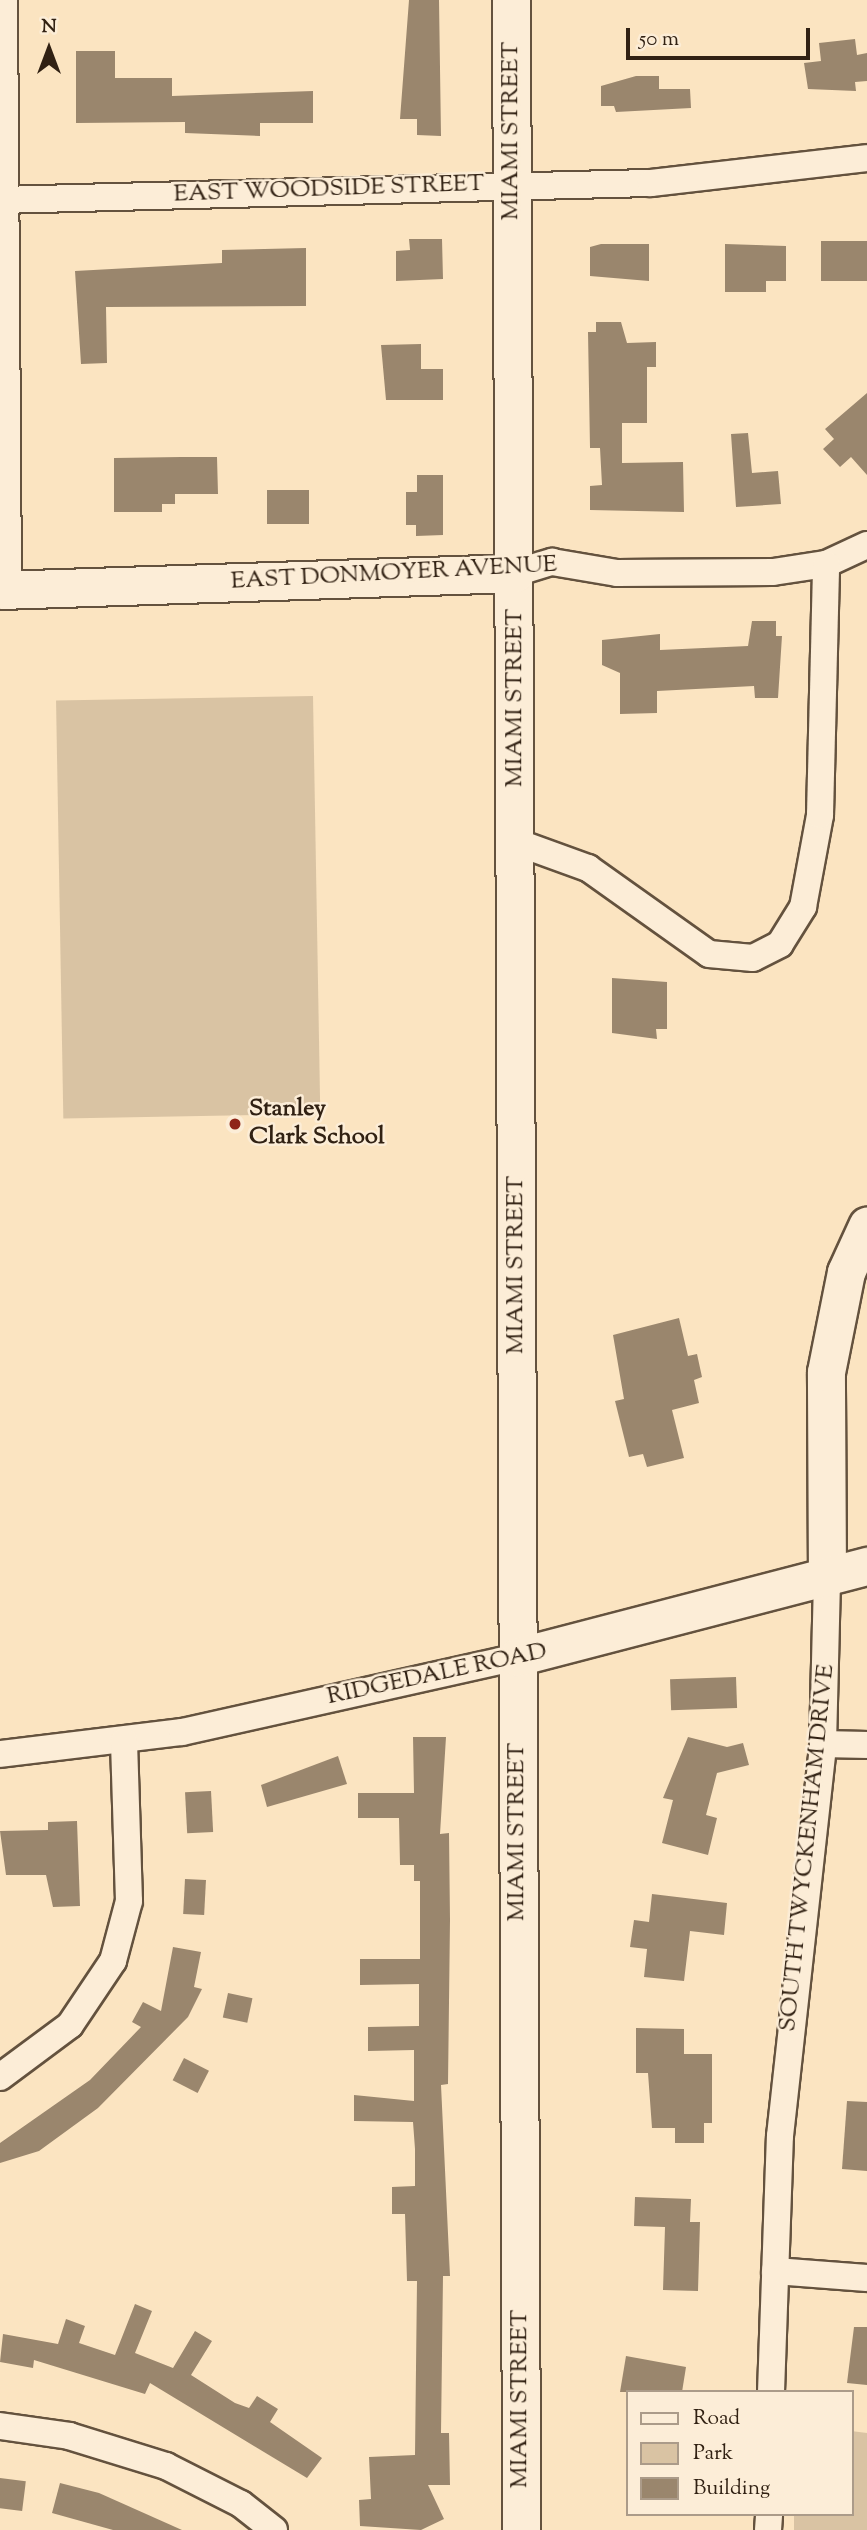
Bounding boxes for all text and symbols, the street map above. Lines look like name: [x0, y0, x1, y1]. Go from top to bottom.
north arrow: [14, 14, 84, 84]
text: N: [41, 14, 57, 41]
scale bar: [629, 14, 813, 58]
text: 50 m: [639, 25, 679, 55]
street label: MIAMI STREET: [498, 42, 526, 220]
street label: EAST WOODSIDE STREET: [173, 170, 485, 210]
street label: EAST DONMOYER AVENUE: [230, 551, 558, 597]
street label: MIAMI STREET: [502, 609, 530, 787]
place label: Stanley Clark School: [249, 1096, 385, 1152]
marker: Stanley Clark School: [227, 1116, 243, 1132]
street label: MIAMI STREET: [503, 1176, 531, 1354]
street label: RIDGEDALE ROAD: [324, 1638, 550, 1712]
street label: SOUTH TWYCKENHAM DRIVE: [774, 1663, 842, 2033]
street label: MIAMI STREET: [504, 1743, 532, 1921]
street label: MIAMI STREET: [507, 2310, 535, 2488]
legend: [626, 2390, 853, 2516]
text: Road: [693, 2404, 740, 2434]
text: Park: [693, 2439, 733, 2469]
text: Building: [693, 2474, 770, 2504]

